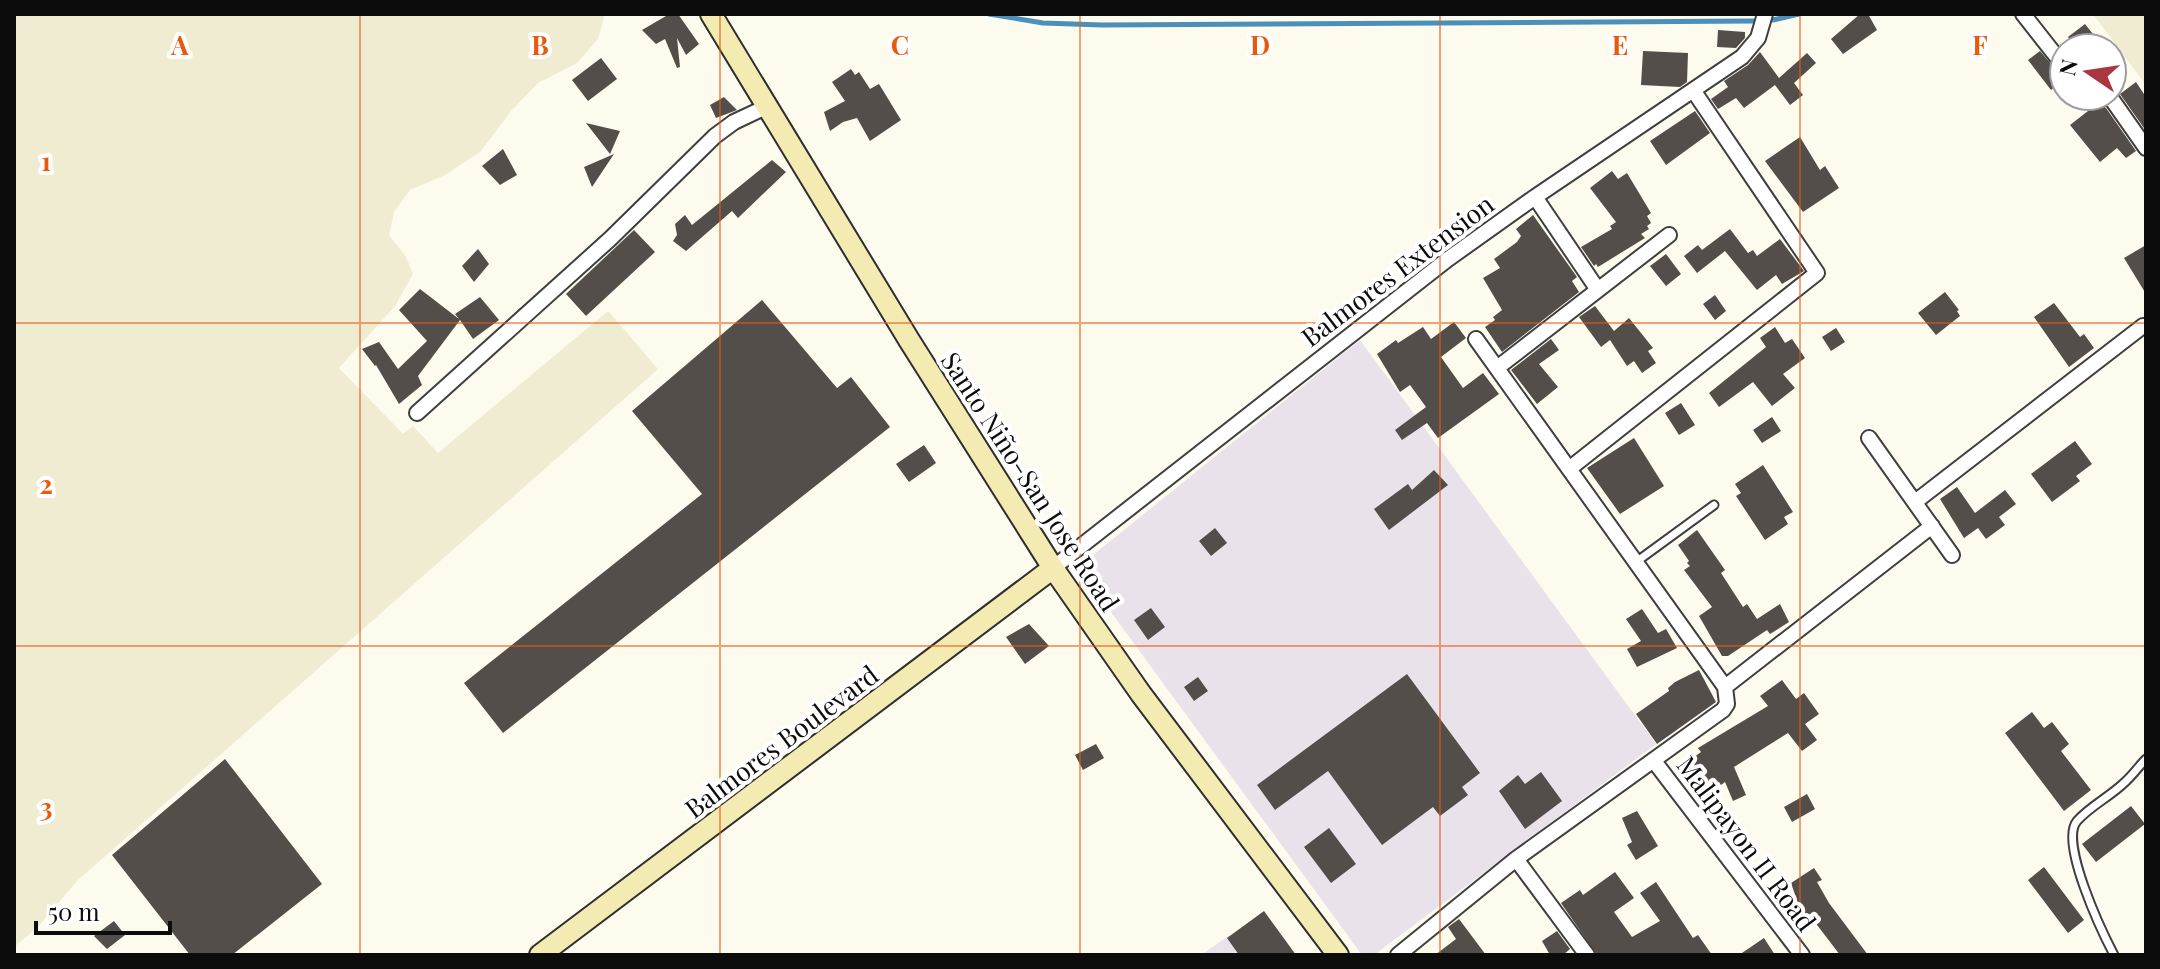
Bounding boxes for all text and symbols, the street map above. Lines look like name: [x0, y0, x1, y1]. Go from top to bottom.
text: A: [170, 27, 189, 62]
text: B: [531, 27, 549, 62]
text: C: [891, 27, 909, 62]
text: D: [1250, 27, 1270, 62]
text: E: [1612, 27, 1628, 62]
text: F: [1972, 27, 1988, 62]
north arrow: [2048, 32, 2128, 112]
text: N: [2051, 56, 2084, 78]
text: 1: [41, 143, 51, 178]
street label: Balmores Extension: [1294, 186, 1501, 354]
street label: Santo Niño-San Jose Road: [934, 345, 1128, 617]
text: 2: [39, 466, 53, 501]
street label: Balmores Boulevard: [677, 657, 885, 825]
street label: Malipayon II Road: [1670, 748, 1824, 938]
text: 3: [40, 789, 52, 824]
scale bar: [36, 885, 170, 935]
text: 50 m: [48, 895, 100, 927]

